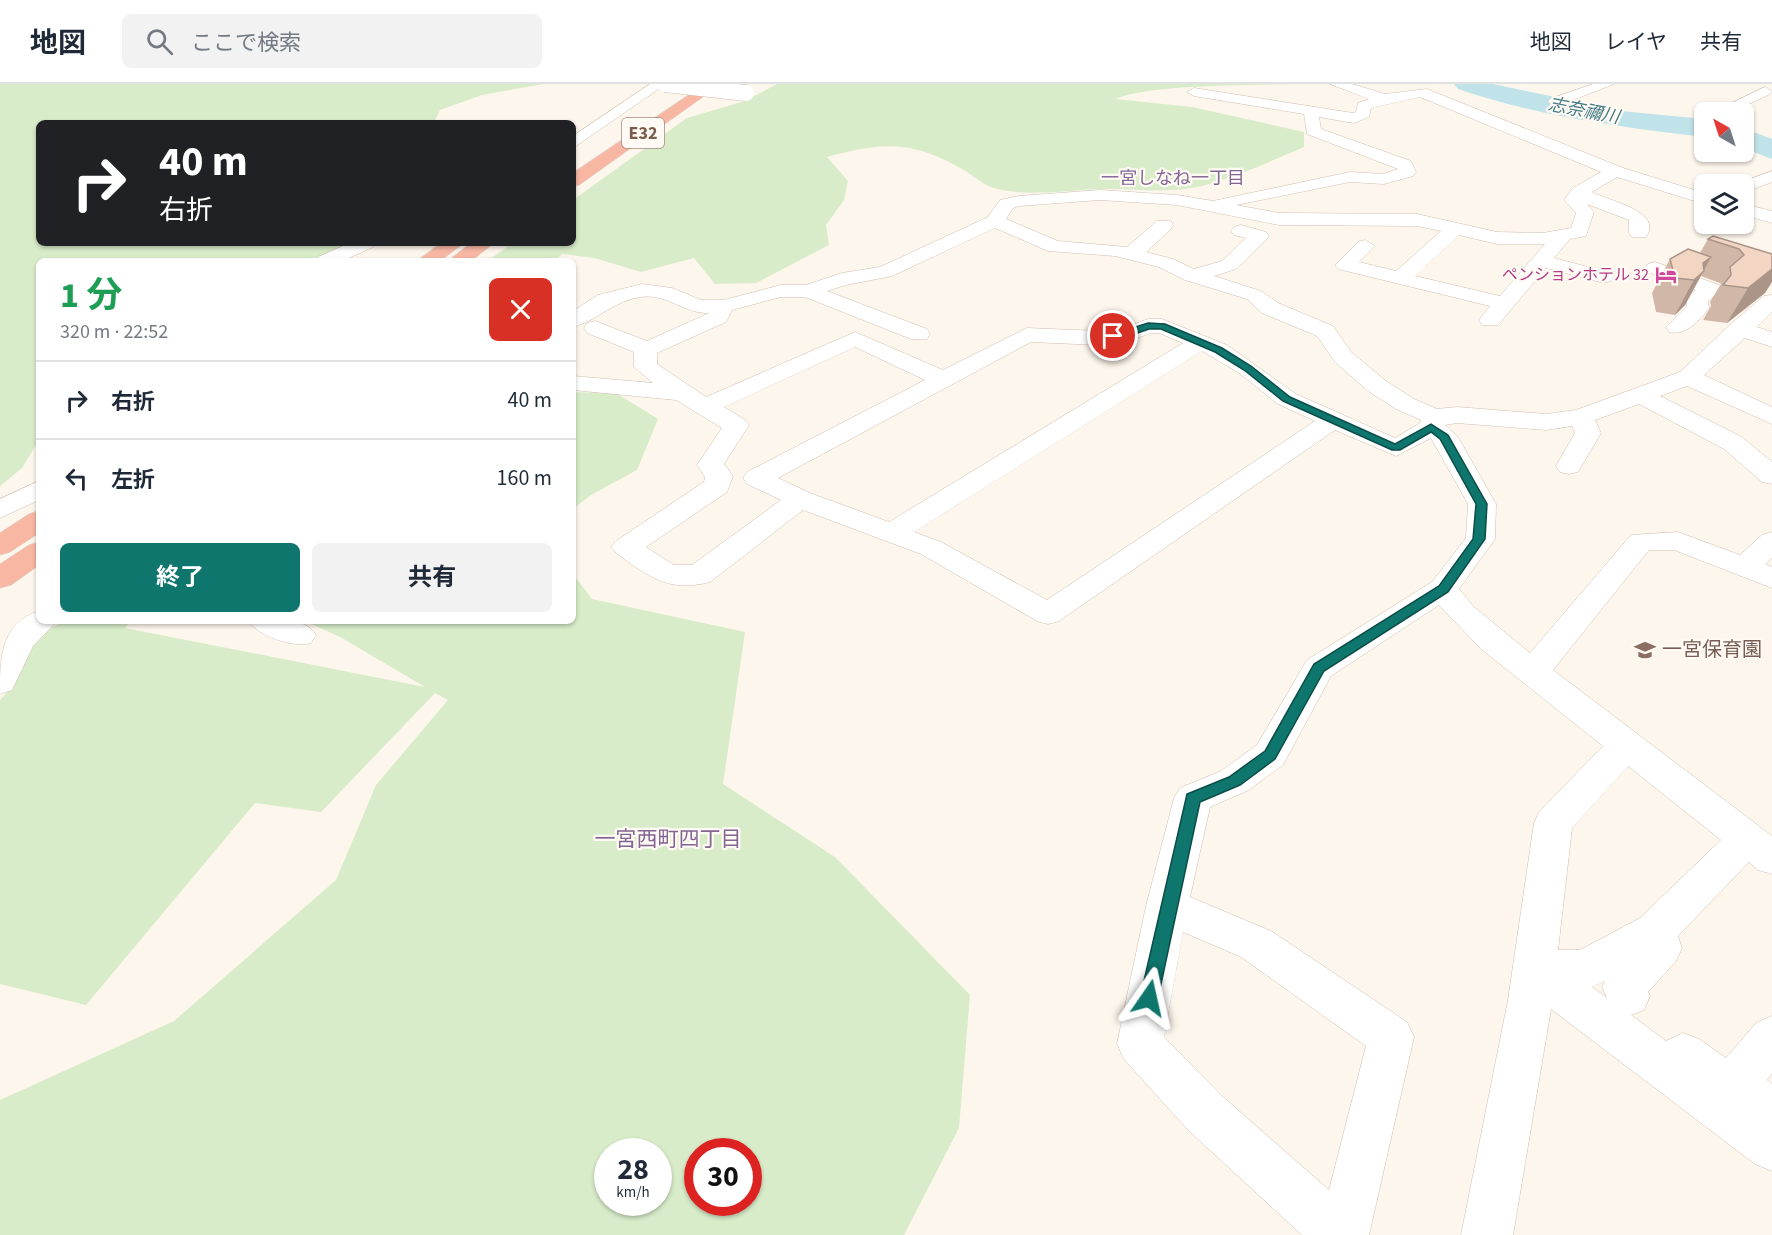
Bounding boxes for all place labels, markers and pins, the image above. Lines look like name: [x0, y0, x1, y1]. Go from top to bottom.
hotel icon: ペンションホテル 32: [1654, 263, 1678, 287]
place label: ペンションホテル 32: [1502, 264, 1649, 286]
pin: [1087, 310, 1138, 361]
place label: 一宮保育園: [1662, 636, 1762, 664]
school or university icon: 一宮保育園: [1633, 638, 1657, 662]

